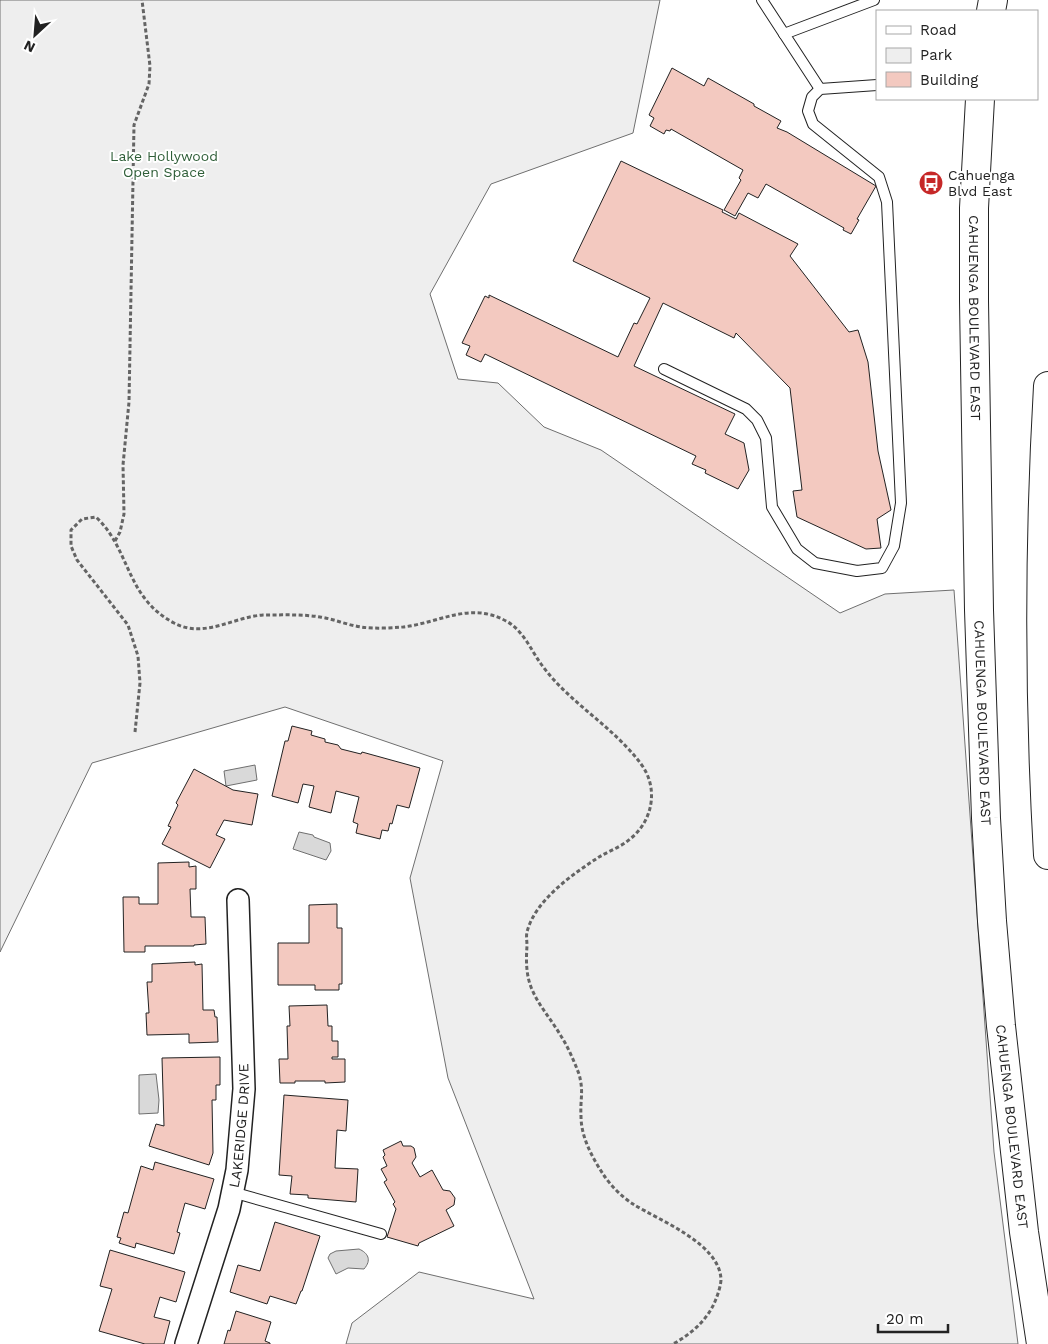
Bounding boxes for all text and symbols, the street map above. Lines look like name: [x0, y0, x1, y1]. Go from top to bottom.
north arrow: [10, 10, 60, 60]
legend: [876, 10, 1038, 100]
text: Road: [920, 21, 957, 39]
text: N: [21, 37, 37, 56]
text: Park: [920, 46, 953, 64]
text: Building: [920, 71, 978, 89]
park label: Lake Hollywood Open Space: [110, 148, 218, 180]
place label: Cahuenga Blvd East: [948, 167, 1015, 199]
bus stop icon: Cahuenga Blvd East: [918, 170, 944, 196]
street label: CAHUENGA BOULEVARD EAST: [966, 215, 984, 421]
street label: CAHUENGA BOULEVARD EAST: [971, 620, 994, 826]
street label: CAHUENGA BOULEVARD EAST: [993, 1023, 1032, 1230]
street label: LAKERIDGE DRIVE: [226, 1063, 252, 1189]
scale bar: [878, 1302, 948, 1334]
text: 20 m: [886, 1310, 924, 1328]

